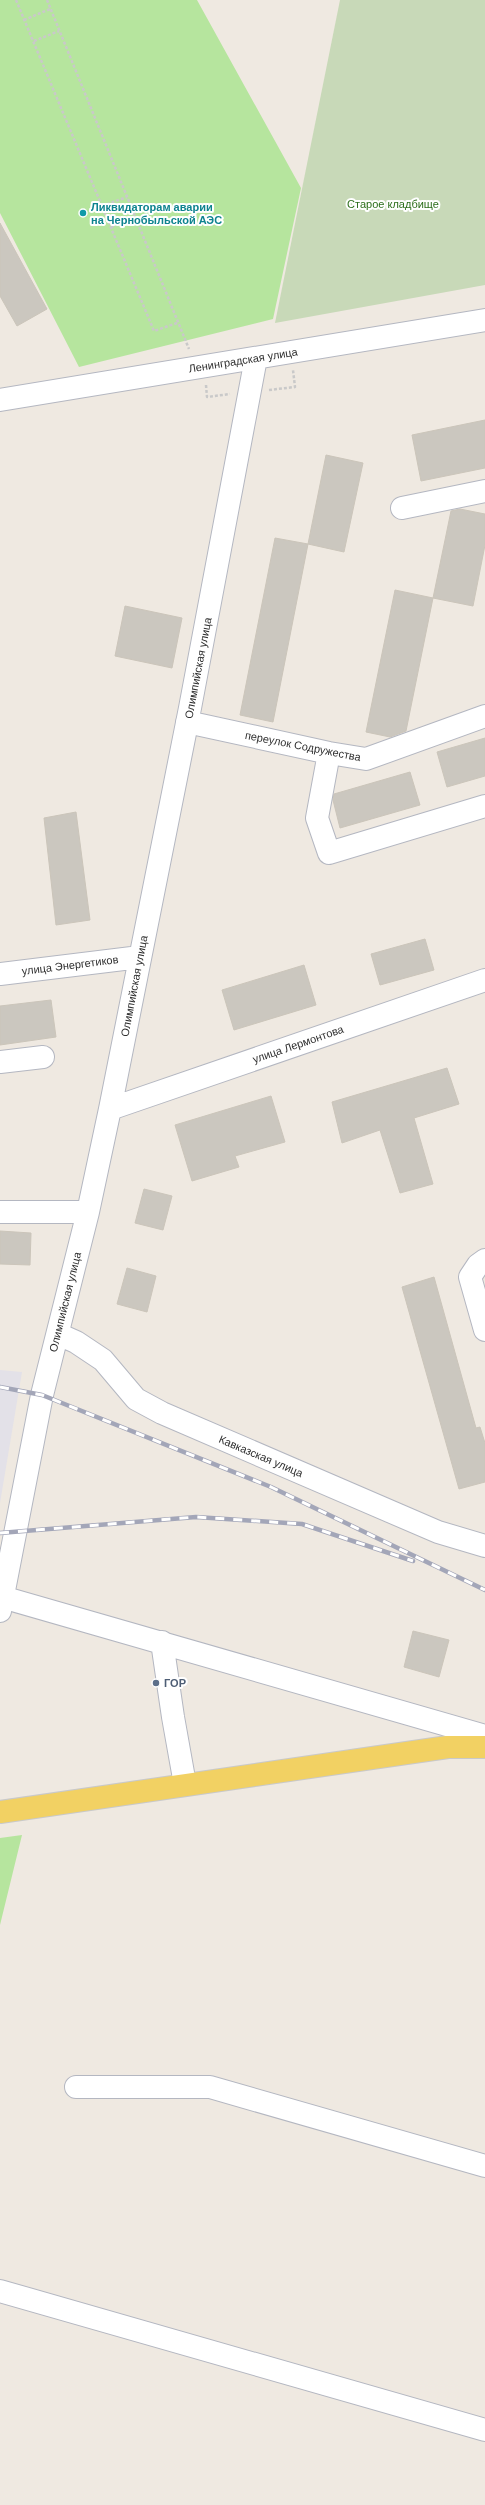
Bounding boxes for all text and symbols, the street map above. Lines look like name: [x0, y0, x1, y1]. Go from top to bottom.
park label: Старое кладбище: [347, 198, 439, 210]
place label: Ликвидаторам аварии на Чернобыльской АЭС: [91, 201, 222, 226]
marker: Ликвидаторам аварии на Чернобыльской АЭС: [78, 208, 88, 218]
street label: Ленинградская улица: [188, 345, 299, 375]
street label: Олимпийская улица: [182, 616, 214, 720]
street label: переулок Содружества: [244, 729, 363, 763]
street label: Олимпийская улица: [118, 934, 150, 1038]
street label: улица Энергетиков: [21, 953, 119, 977]
street label: улица Лермонтова: [251, 1023, 346, 1065]
street label: Олимпийская улица: [47, 1250, 83, 1353]
street label: Кавказская улица: [217, 1433, 306, 1480]
place label: ГОР: [164, 1677, 186, 1689]
marker: ГОР: [151, 1678, 161, 1688]

